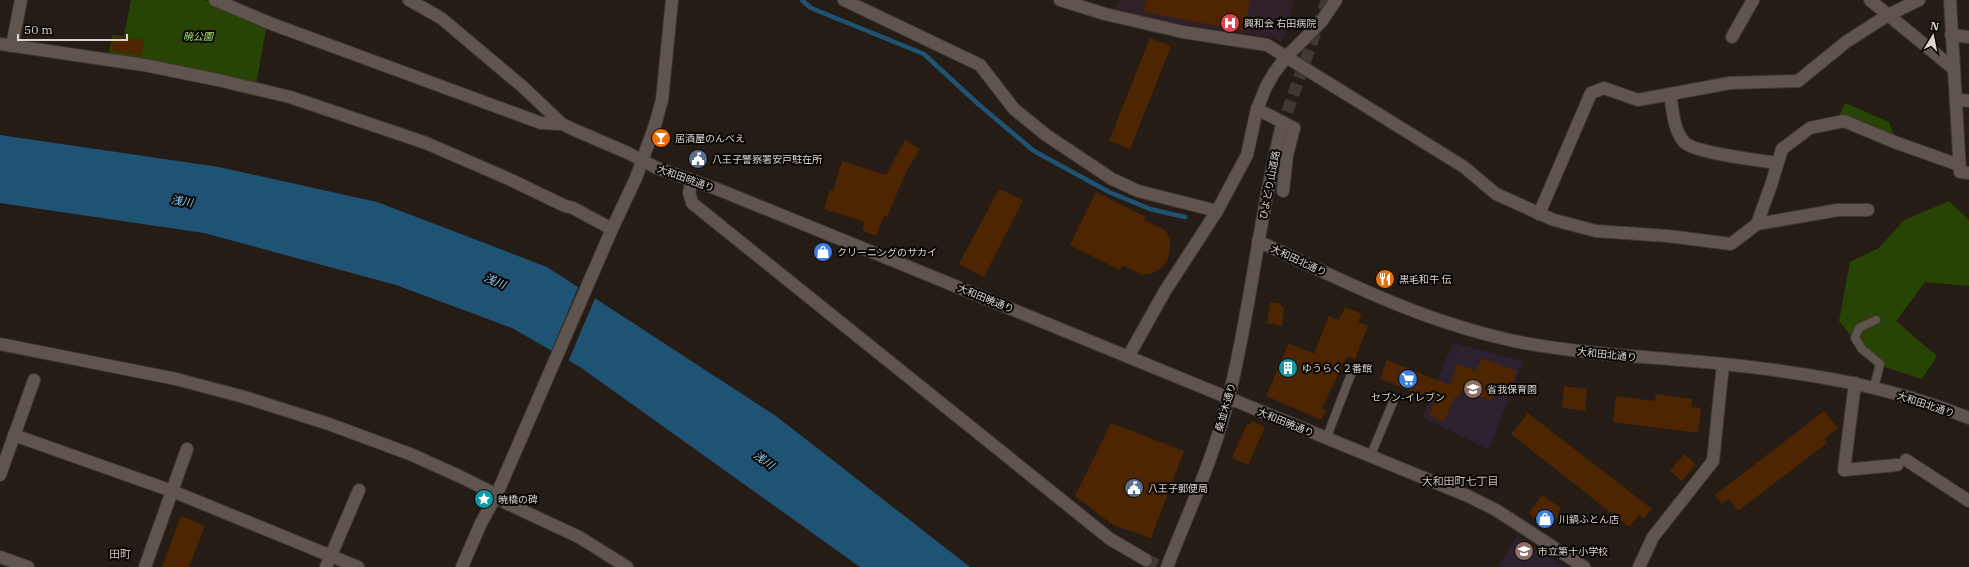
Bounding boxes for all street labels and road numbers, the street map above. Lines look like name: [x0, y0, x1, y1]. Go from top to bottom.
street label: ひよどり山道路: [1256, 149, 1283, 221]
street label: 大和田暁通り: [655, 162, 716, 195]
street label: 大和田北通り: [1269, 242, 1329, 279]
street label: 大和田暁通り: [956, 281, 1016, 316]
street label: 大和田北通り: [1576, 345, 1637, 364]
street label: 桑並木通り: [1212, 381, 1239, 433]
street label: 大和田北通り: [1895, 389, 1956, 420]
street label: 大和田暁通り: [1256, 405, 1316, 440]

